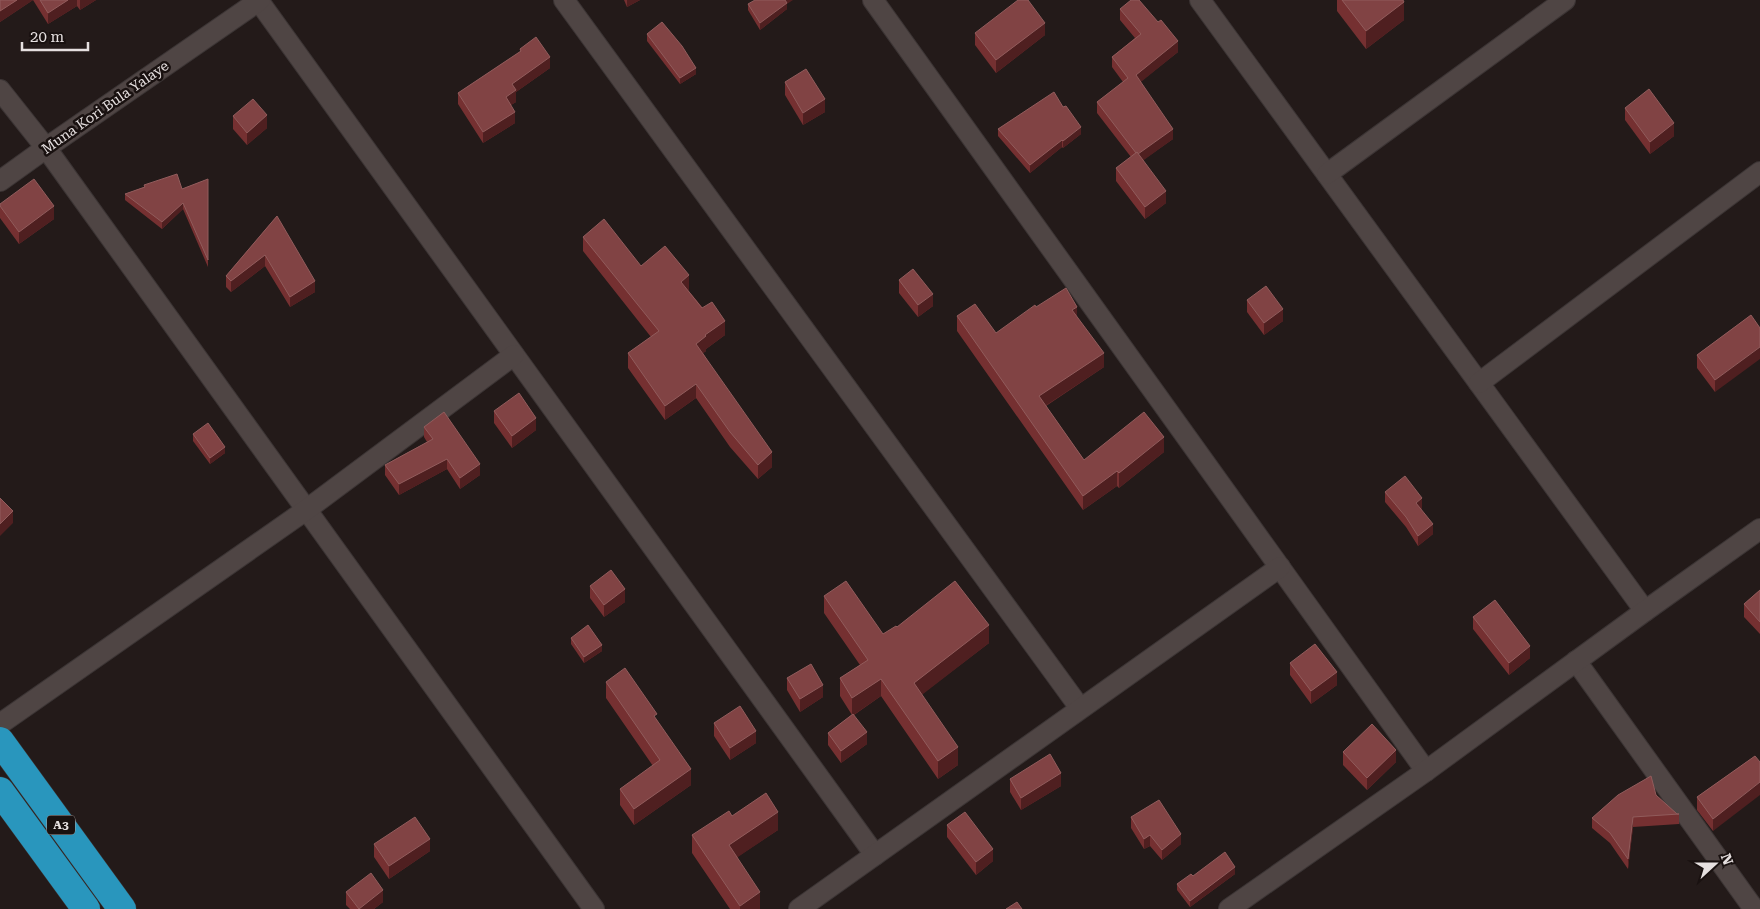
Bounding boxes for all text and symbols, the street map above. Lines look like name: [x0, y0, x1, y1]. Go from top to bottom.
scale bar: [22, 20, 89, 52]
text: 20 m: [30, 28, 65, 46]
street label: Muna Kori Bula Yalaye: [38, 57, 172, 157]
road number: A3: [47, 816, 75, 834]
north arrow: [1690, 839, 1740, 889]
text: N: [1718, 851, 1737, 867]

